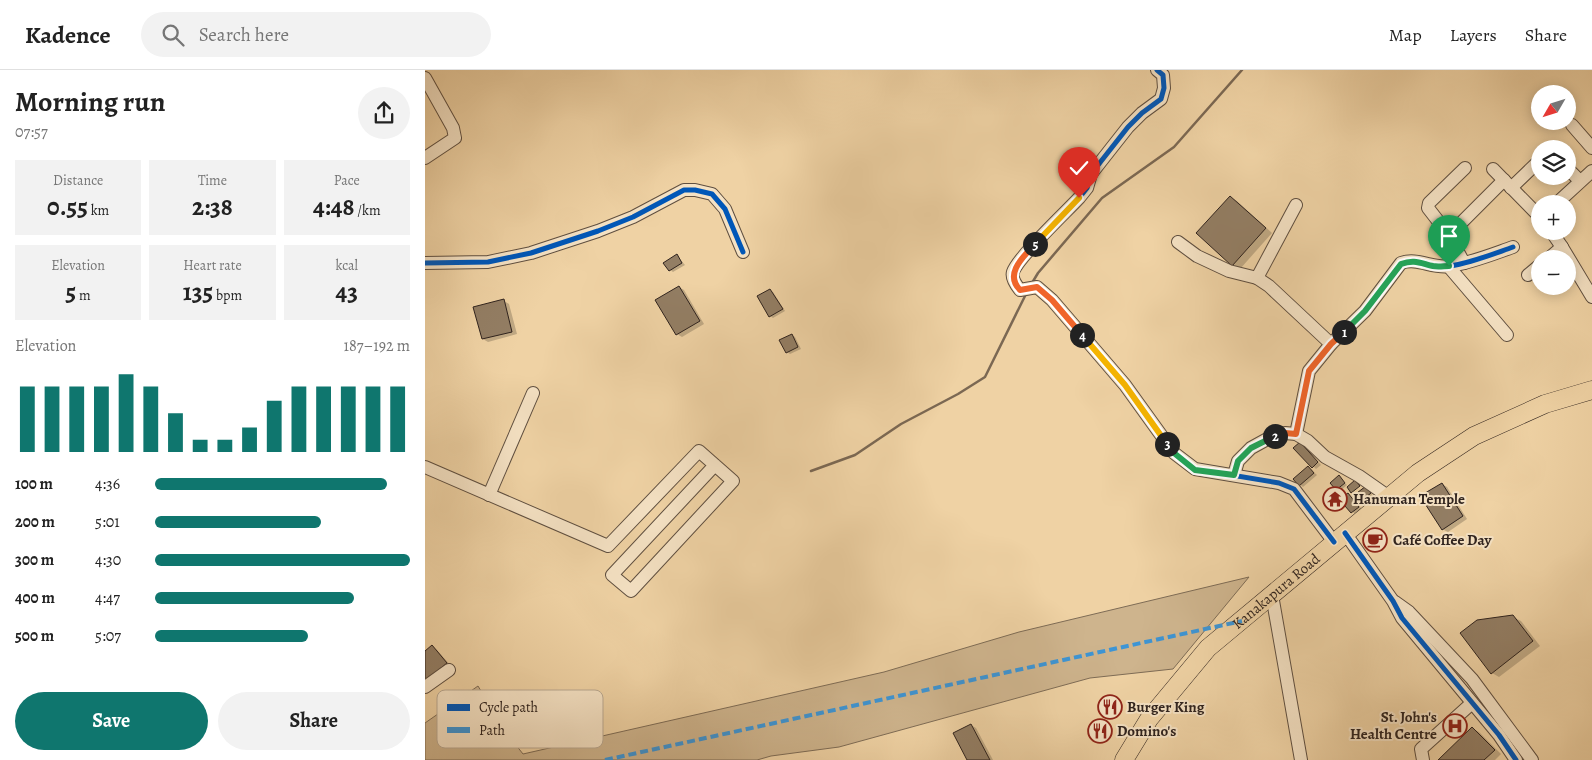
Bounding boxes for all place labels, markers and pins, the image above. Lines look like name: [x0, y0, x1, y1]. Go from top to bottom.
pin: [1058, 147, 1100, 198]
pin: [1428, 215, 1470, 266]
pin: 5: [1023, 232, 1047, 256]
pin: 1: [1331, 320, 1357, 344]
pin: 4: [1069, 322, 1095, 348]
pin: 2: [1263, 424, 1287, 448]
pin: 3: [1155, 432, 1179, 456]
temple icon: Hanuman Temple: [1322, 486, 1348, 512]
place label: Hanuman Temple: [1353, 489, 1465, 509]
cafe icon: Café Coffee Day: [1362, 527, 1388, 553]
place label: Café Coffee Day: [1393, 530, 1492, 550]
restaurant icon: Burger King: [1097, 694, 1123, 720]
place label: Burger King: [1127, 697, 1205, 717]
place label: St. John's Health Centre: [1350, 707, 1437, 744]
hospital icon: St. John's Health Centre: [1442, 713, 1468, 739]
restaurant icon: Domino's: [1087, 718, 1113, 744]
place label: Domino's: [1117, 721, 1176, 741]

